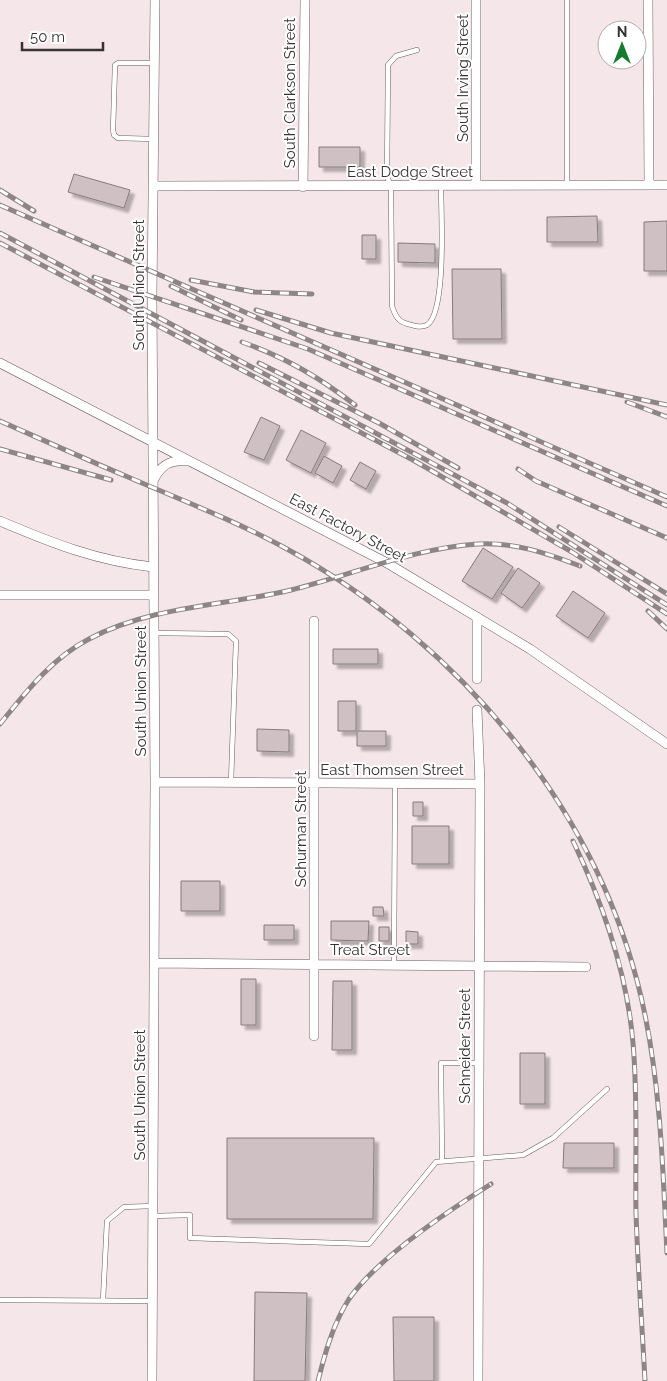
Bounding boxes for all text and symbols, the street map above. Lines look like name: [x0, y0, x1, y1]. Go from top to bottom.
street label: South Irving Street: [454, 14, 472, 142]
street label: South Clarkson Street: [281, 18, 299, 168]
scale bar: [22, 20, 104, 52]
north arrow: [597, 20, 647, 70]
text: N: [617, 24, 627, 40]
text: 50 m: [30, 28, 65, 46]
street label: East Dodge Street: [347, 163, 473, 181]
street label: South Union Street: [130, 220, 148, 350]
street label: East Factory Street: [286, 490, 410, 566]
street label: South Union Street: [132, 626, 150, 756]
street label: East Thomsen Street: [320, 761, 464, 779]
street label: Schurman Street: [292, 771, 310, 887]
street label: Treat Street: [330, 941, 410, 959]
street label: Schneider Street: [456, 988, 474, 1104]
street label: South Union Street: [131, 1030, 149, 1160]

